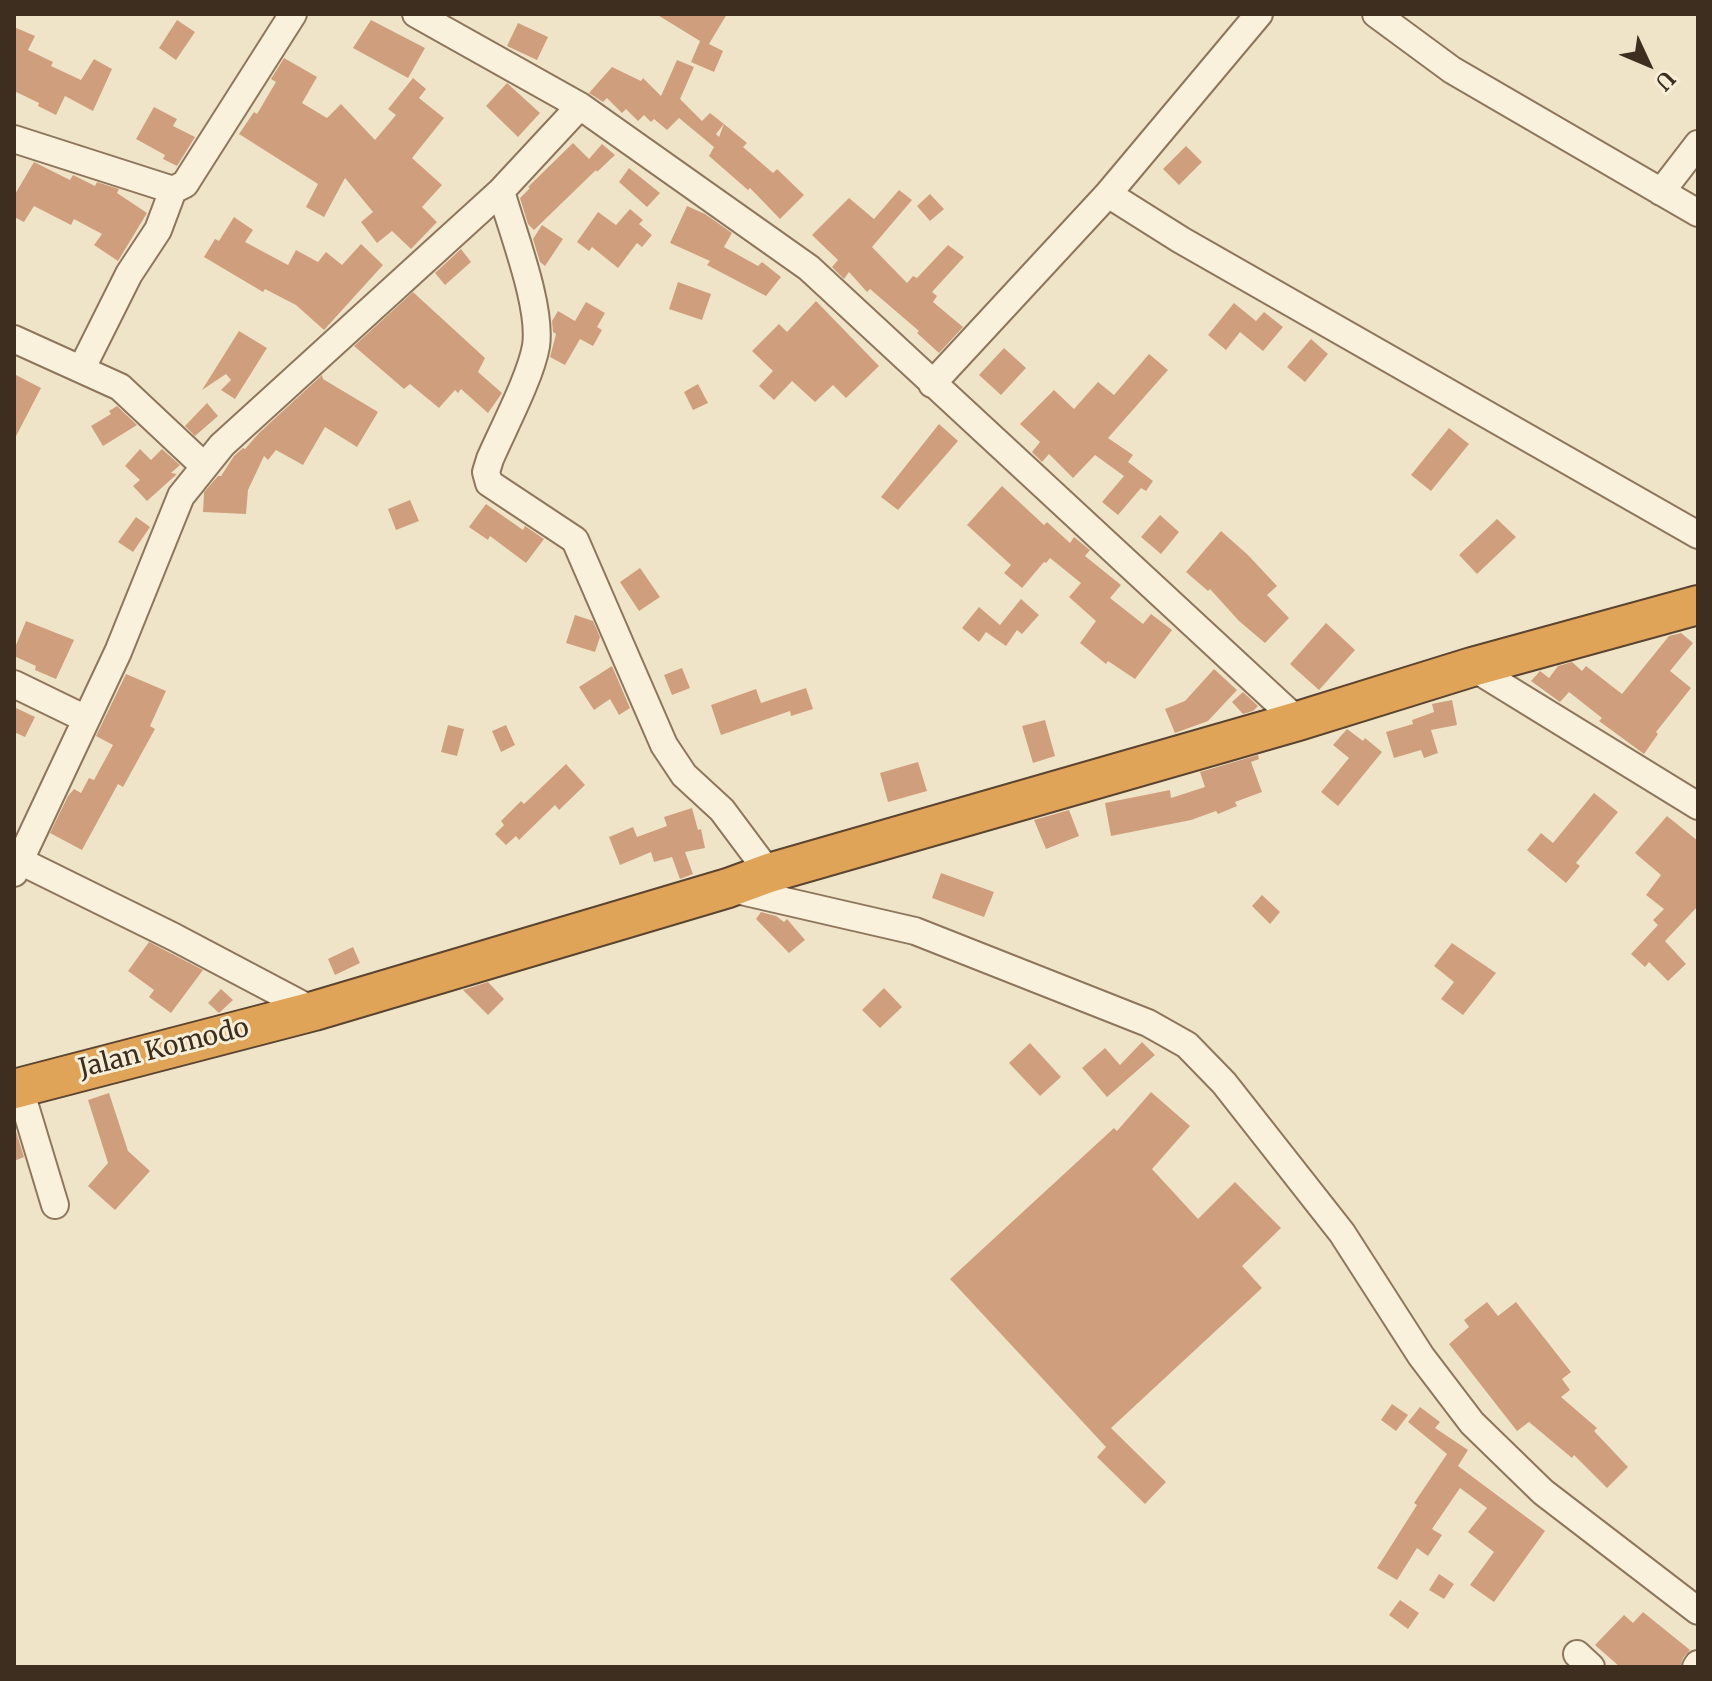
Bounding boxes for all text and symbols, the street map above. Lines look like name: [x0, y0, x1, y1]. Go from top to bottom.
north arrow: [1608, 24, 1688, 104]
text: U: [1650, 65, 1681, 96]
street label: Jalan Komodo: [76, 1013, 252, 1085]

